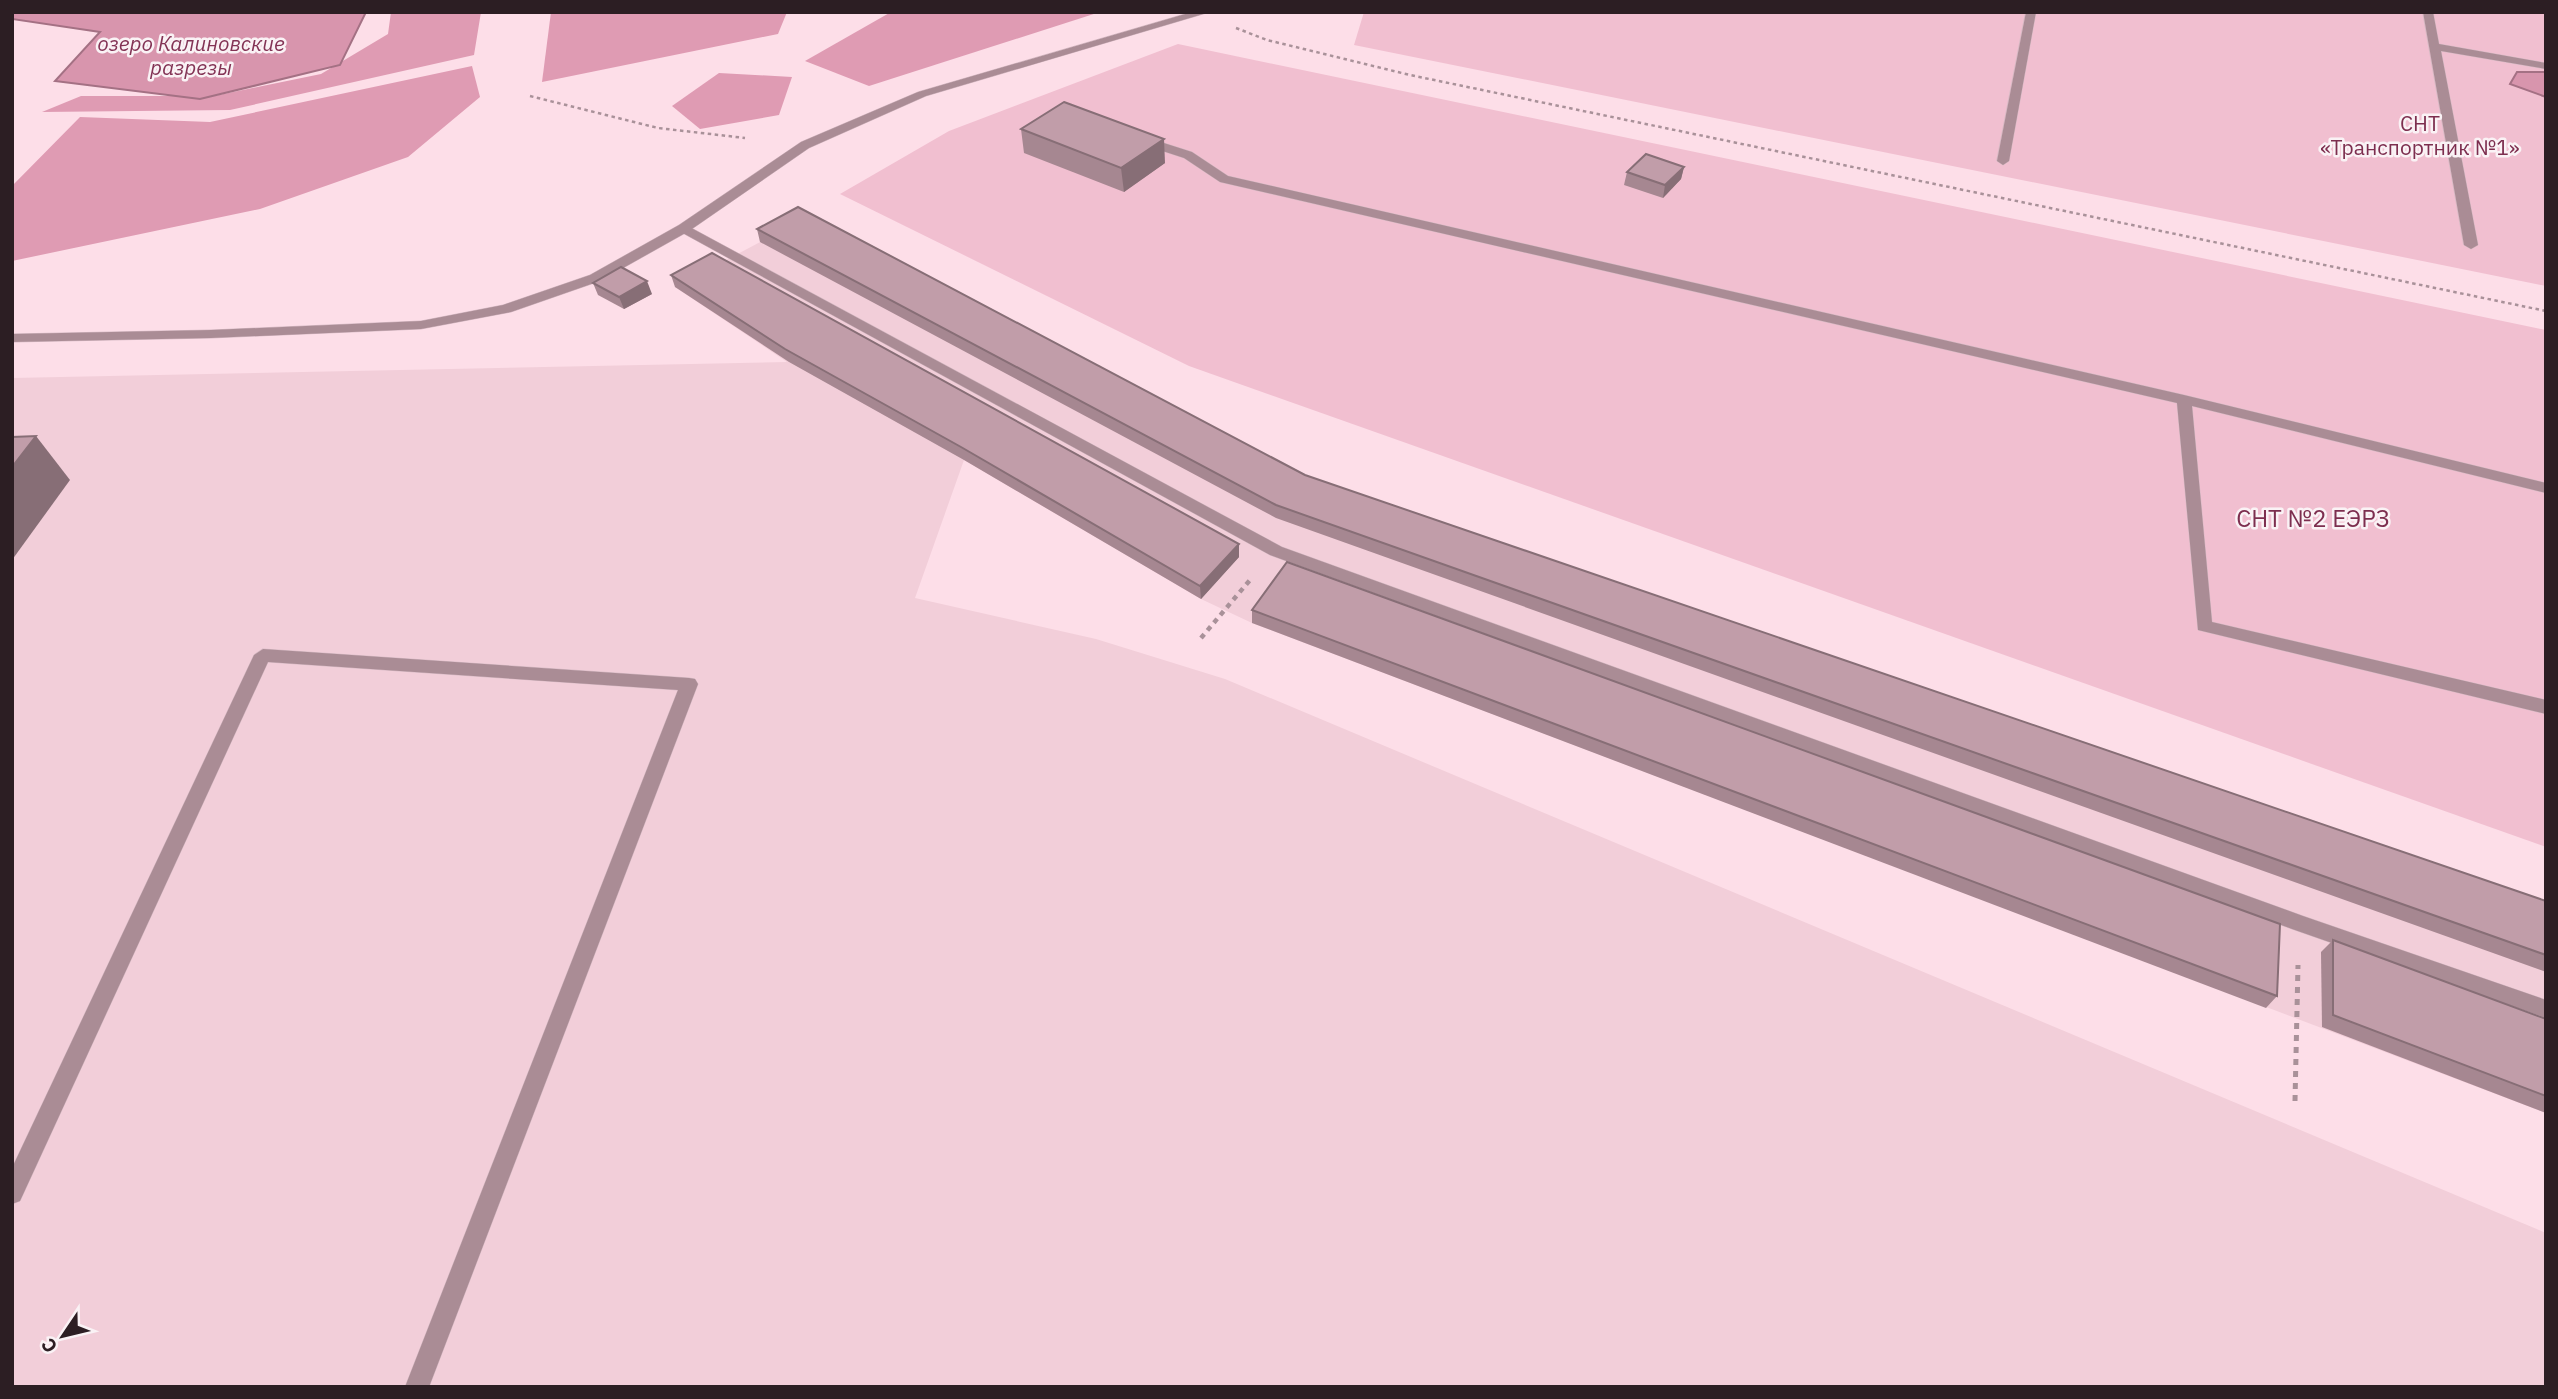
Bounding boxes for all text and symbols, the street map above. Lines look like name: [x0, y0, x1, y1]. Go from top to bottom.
water label: озеро Калиновские разрезы: [97, 29, 285, 81]
park label: СНТ «Транспортник №1»: [2320, 109, 2520, 161]
park label: СНТ №2 ЕЭРЗ: [2236, 502, 2390, 534]
north arrow: [28, 1301, 98, 1371]
text: С: [36, 1334, 62, 1358]

